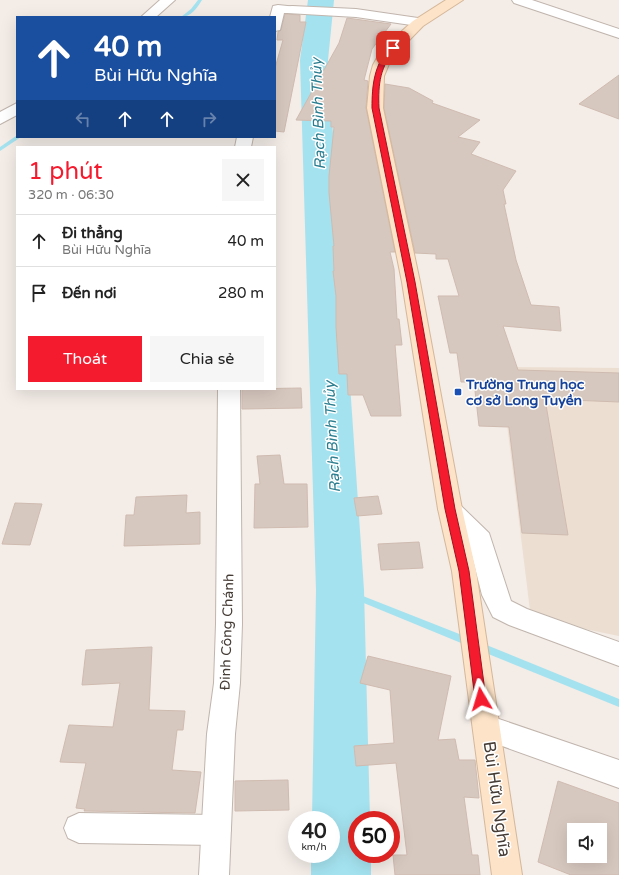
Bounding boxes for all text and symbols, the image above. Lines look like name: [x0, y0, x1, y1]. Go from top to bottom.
text: 40 m: [94, 30, 162, 64]
pin: [376, 31, 410, 65]
icon: ahead: [28, 32, 80, 84]
icon: arrive: [382, 37, 404, 59]
water label: Rạch Bình Thủy: [307, 56, 329, 170]
text: Bùi Hữu Nghĩa: [94, 64, 218, 86]
icon: left: [72, 108, 94, 130]
icon: ahead: [114, 108, 136, 130]
icon: ahead: [156, 108, 178, 130]
icon: right: [198, 108, 220, 130]
text: 1 phút: [28, 157, 103, 186]
button: close: [222, 159, 264, 201]
text: 320 m · 06:30: [28, 187, 114, 203]
text: Đi thẳng: [62, 224, 123, 242]
icon: ahead: [28, 230, 50, 252]
text: 40 m: [227, 232, 264, 250]
text: Bùi Hữu Nghĩa: [62, 242, 151, 258]
icon: arrive: [28, 282, 50, 304]
text: Đến nơi: [62, 284, 117, 302]
text: 280 m: [218, 284, 264, 302]
button: Thoát: [28, 336, 142, 382]
button: Chia sẻ: [150, 336, 264, 382]
place label: Trường Trung học cơ sở Long Tuyền: [465, 376, 585, 409]
water label: Rạch Bình Thủy: [320, 379, 344, 493]
marker: Trường Trung học cơ sở Long Tuyền: [453, 387, 463, 397]
street label: Đinh Công Chánh: [216, 573, 238, 691]
position arrow: [460, 678, 502, 720]
street label: Bùi Hữu Nghĩa: [478, 740, 516, 858]
speed limit sign: 50: [348, 811, 400, 863]
text: 40: [301, 820, 327, 844]
map controls: [567, 823, 607, 863]
button: sound: [567, 823, 607, 863]
text: km/h: [301, 841, 327, 853]

